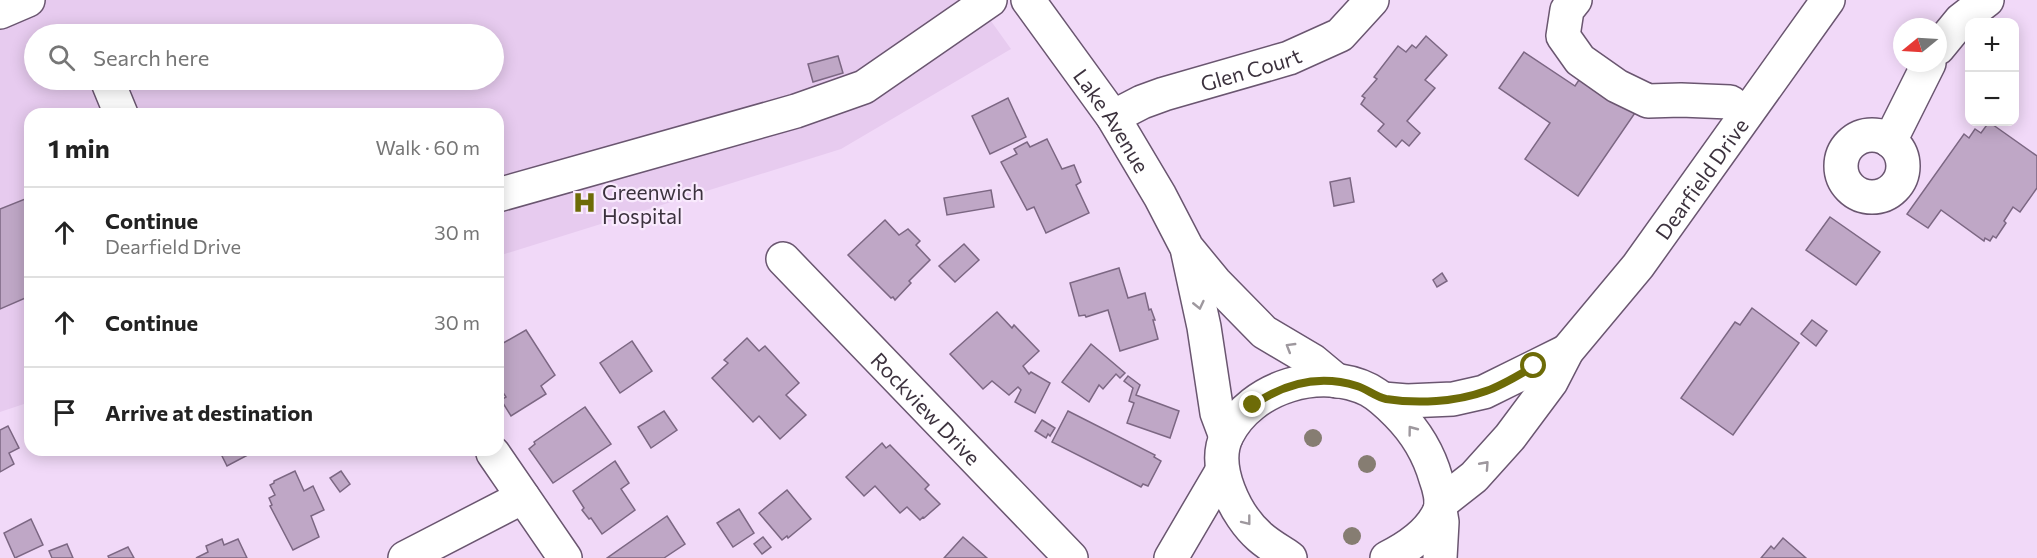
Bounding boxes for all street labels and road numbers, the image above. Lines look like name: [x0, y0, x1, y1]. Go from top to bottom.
street label: Glen Court: [1197, 42, 1305, 95]
street label: Lake Avenue: [1069, 63, 1155, 177]
street label: Dearfield Drive: [1649, 113, 1752, 244]
street label: Rockview Drive: [867, 347, 986, 469]

